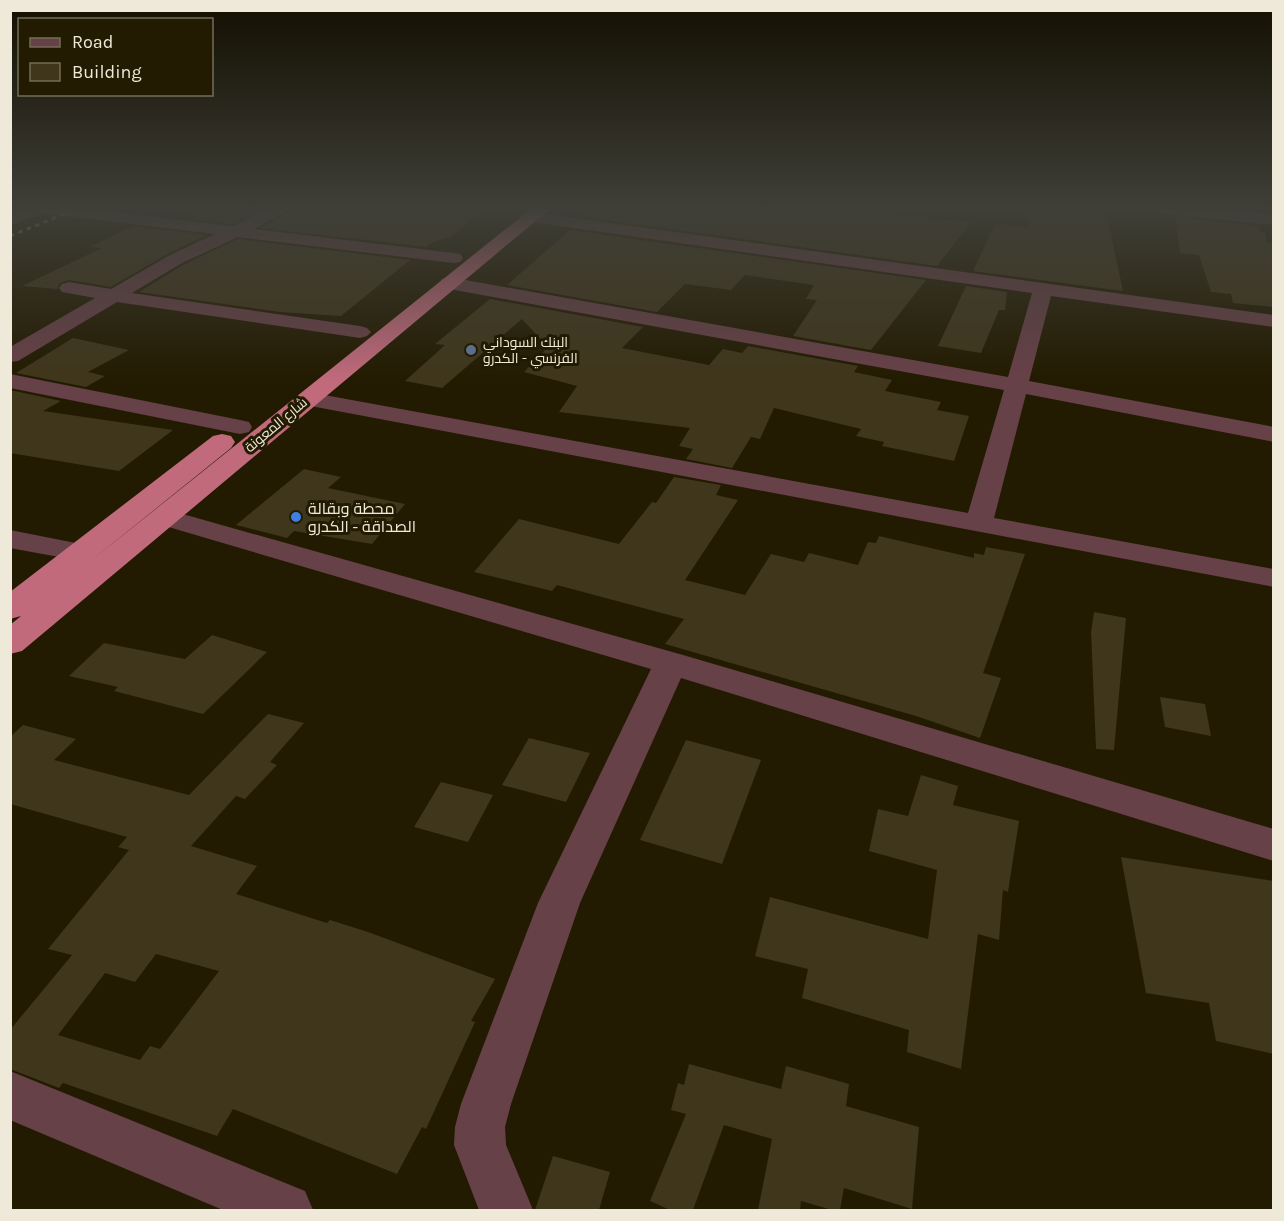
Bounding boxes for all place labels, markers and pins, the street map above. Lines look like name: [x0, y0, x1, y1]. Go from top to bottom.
place label: البنك السوداني الفرنسي - الكدرو: [483, 334, 578, 369]
marker: البنك السوداني الفرنسي - الكدرو: [464, 343, 478, 357]
place label: محطة وبقالة الصداقة - الكدرو: [308, 499, 416, 536]
marker: محطة وبقالة الصداقة - الكدرو: [289, 510, 303, 524]

